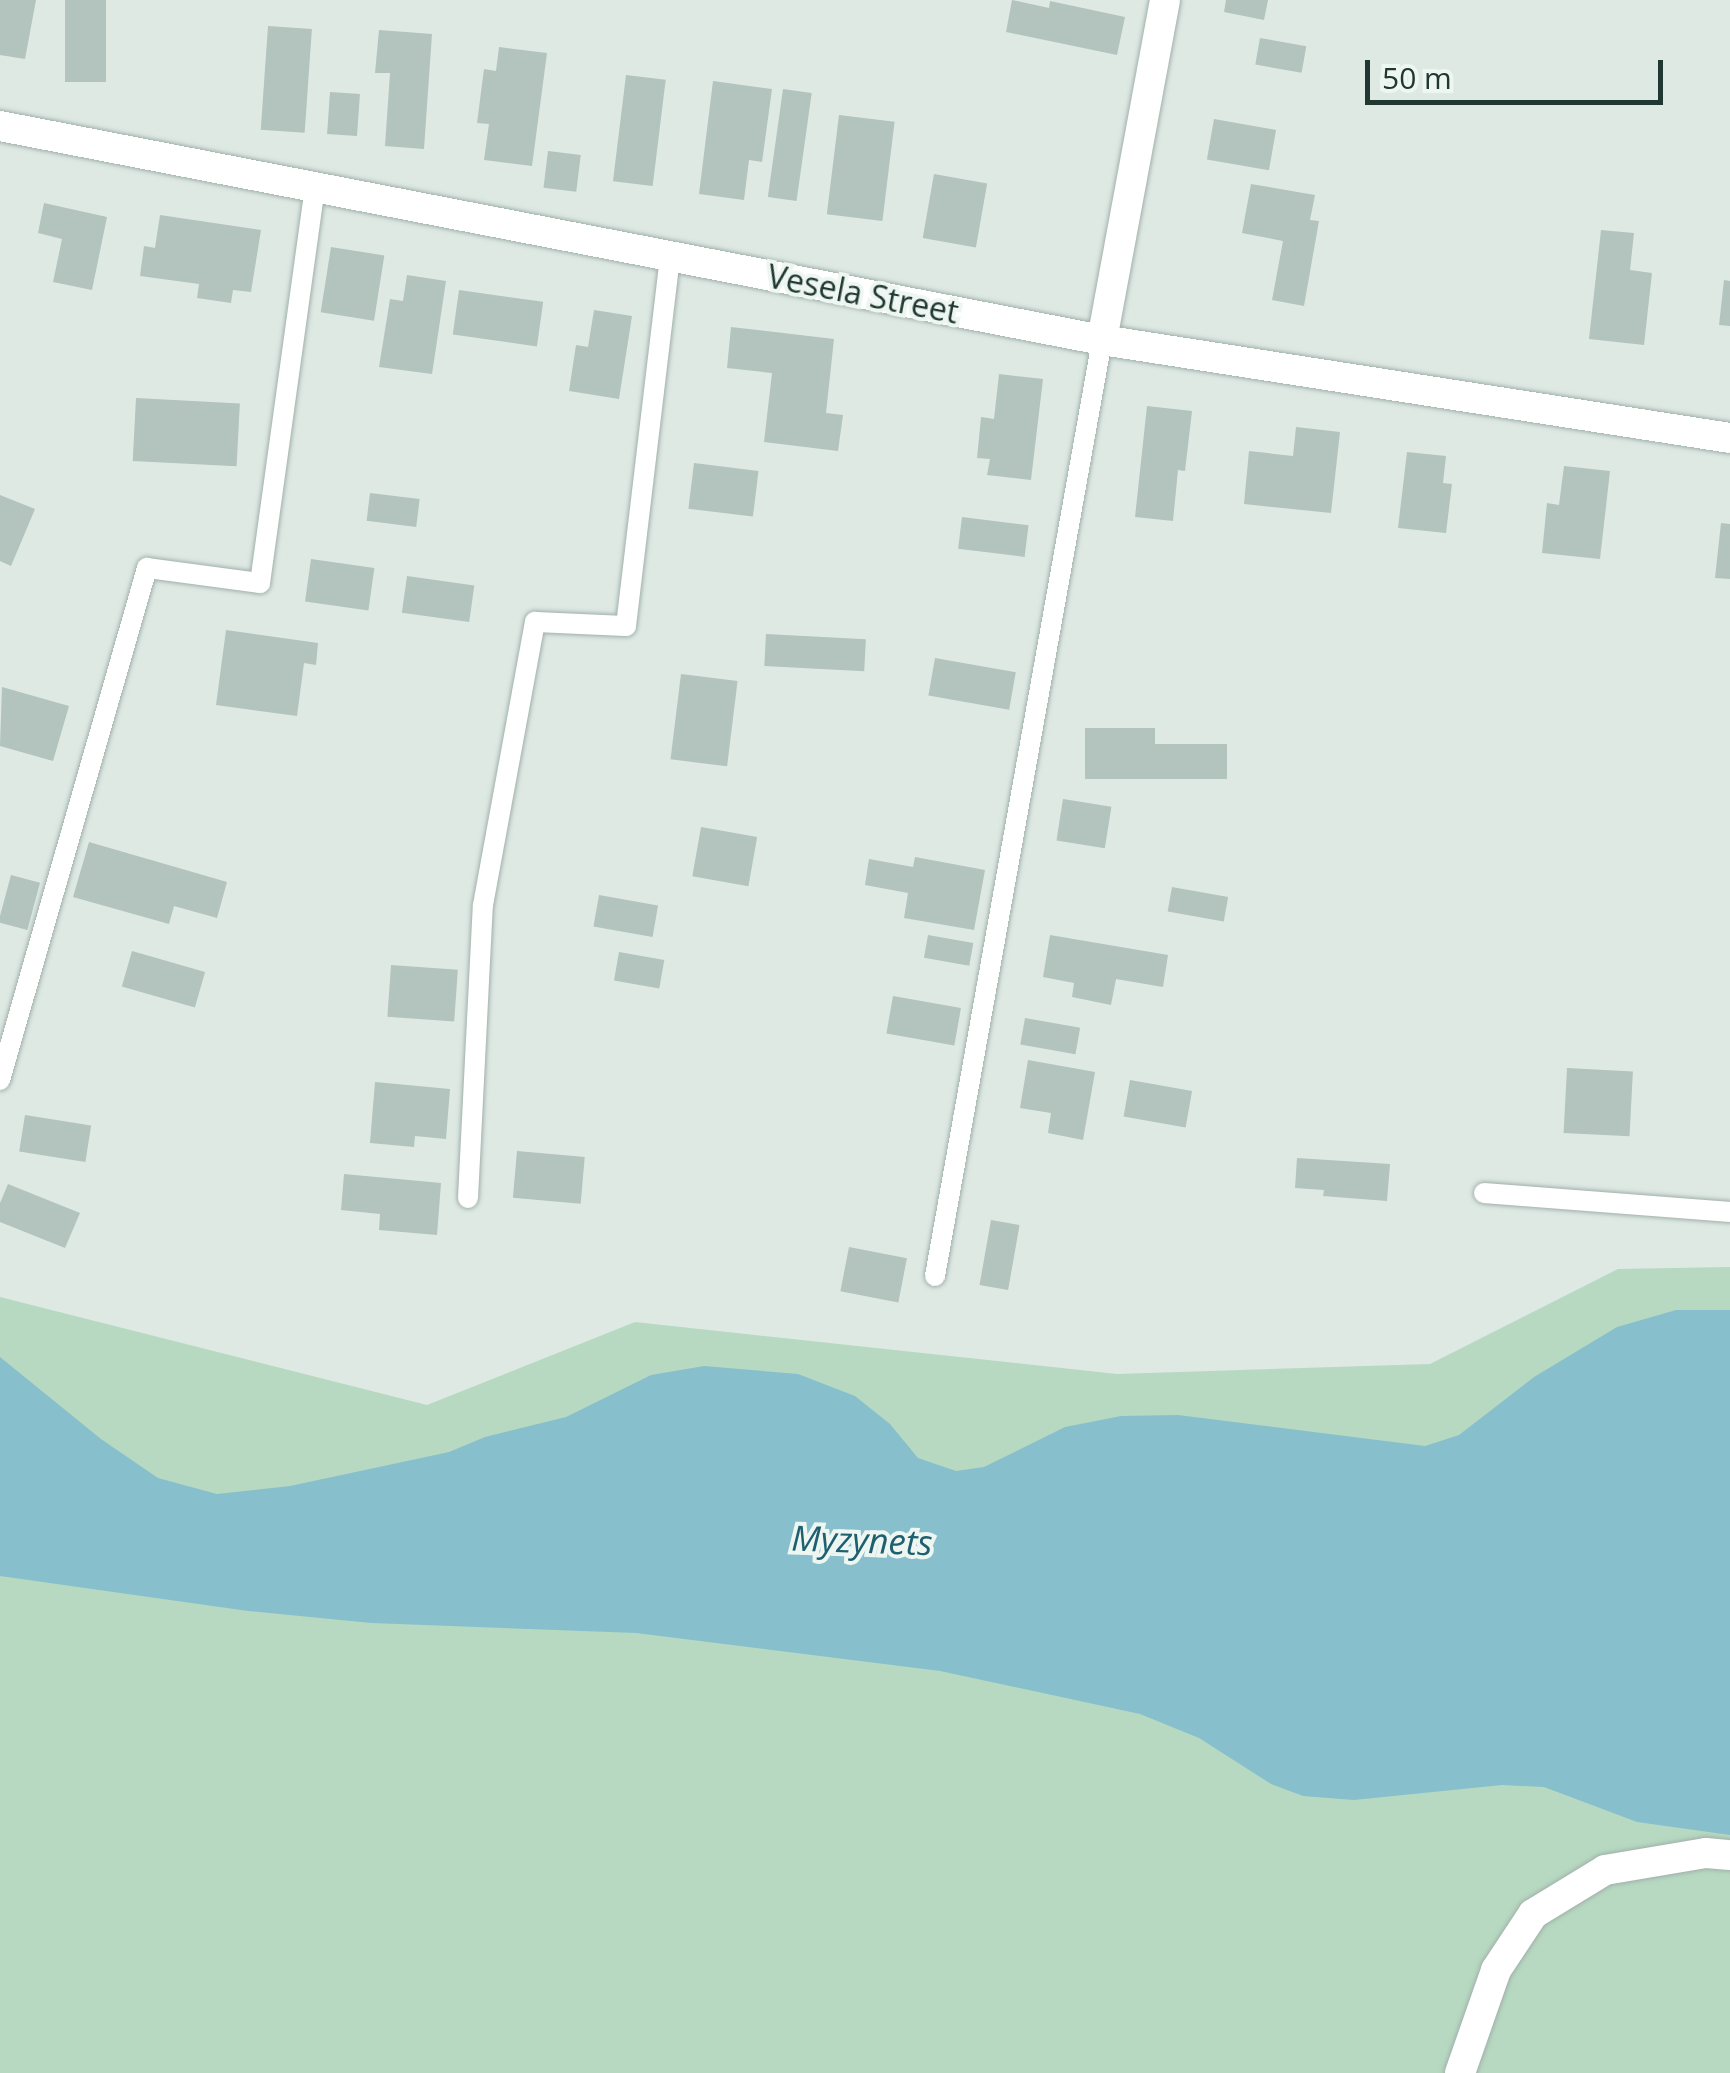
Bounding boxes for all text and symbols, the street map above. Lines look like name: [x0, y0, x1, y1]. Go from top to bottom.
scale bar: [1370, 40, 1668, 102]
text: 50 m: [1382, 57, 1452, 98]
street label: Vesela Street: [764, 257, 962, 331]
water label: Myzynets: [791, 1517, 933, 1563]

